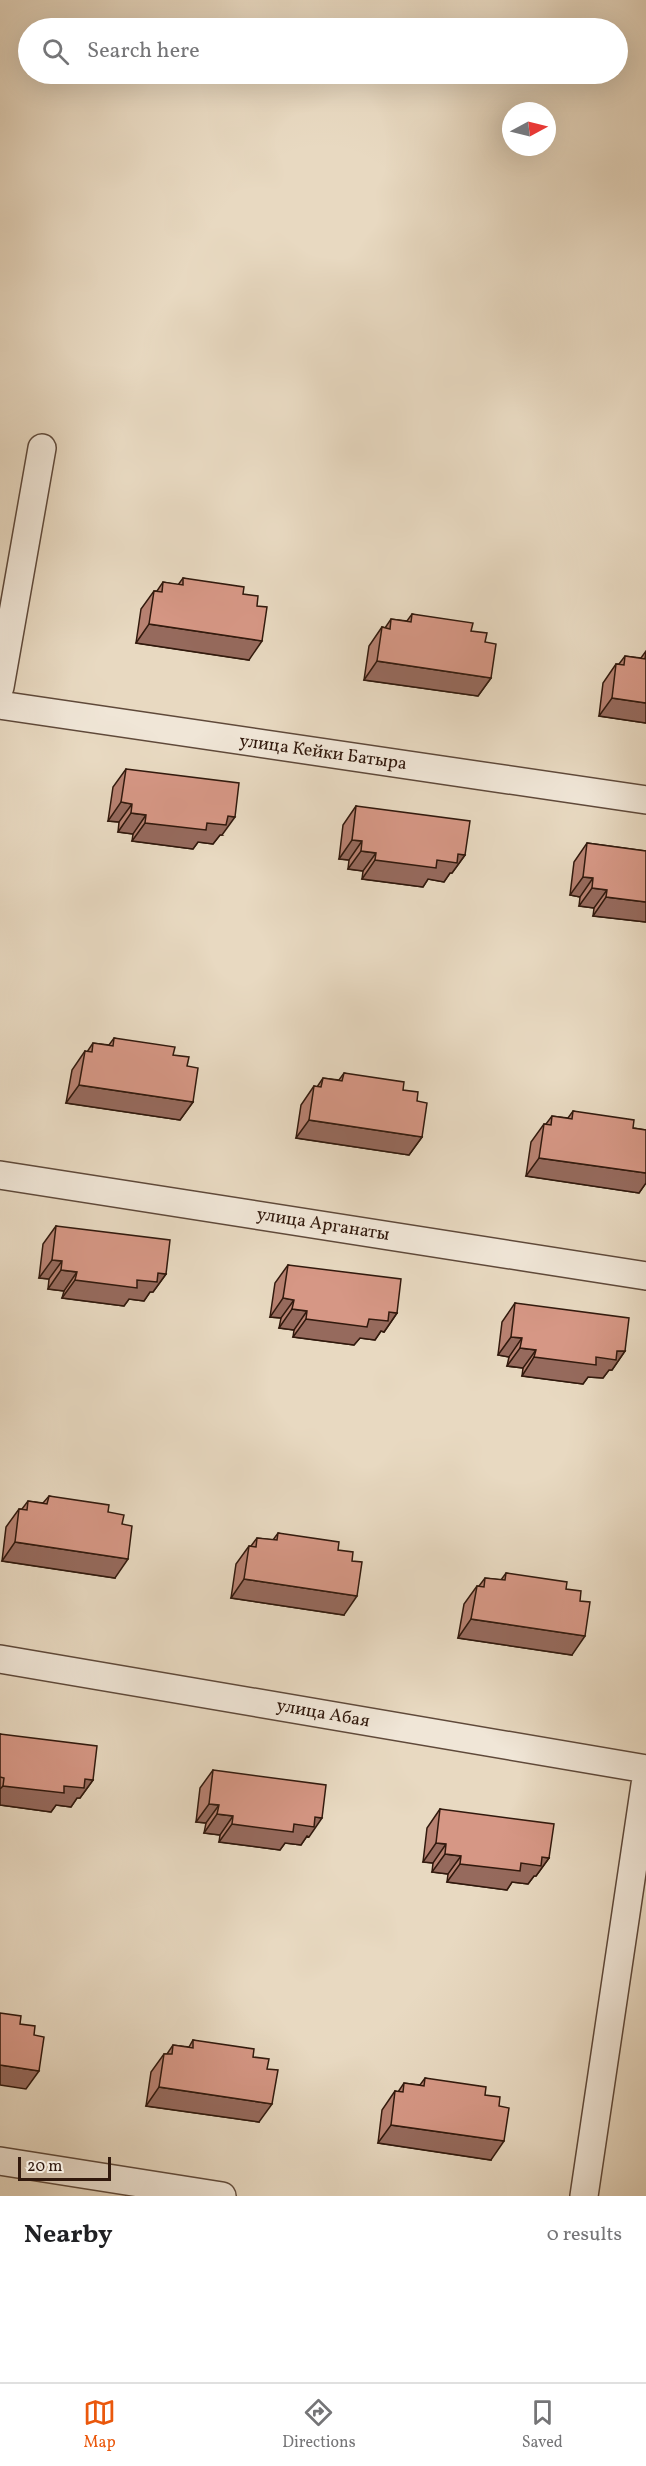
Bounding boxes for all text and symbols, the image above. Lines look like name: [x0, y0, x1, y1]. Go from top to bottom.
search box: [18, 18, 628, 84]
icon: search: [39, 35, 72, 68]
text: Search here: [87, 36, 200, 67]
north arrow: [502, 102, 556, 156]
street label: улица Кейки Батыра: [238, 729, 408, 777]
street label: улица Арганаты: [255, 1202, 392, 1248]
street label: улица Абая: [274, 1694, 372, 1734]
scale bar: [18, 2154, 111, 2182]
text: 20 m: [27, 2156, 62, 2178]
text: Nearby: [24, 2217, 113, 2253]
text: 0 results: [547, 2221, 622, 2249]
tab: Map: [83, 2396, 116, 2454]
tab: Directions: [282, 2396, 356, 2454]
tab: Saved: [522, 2396, 563, 2454]

